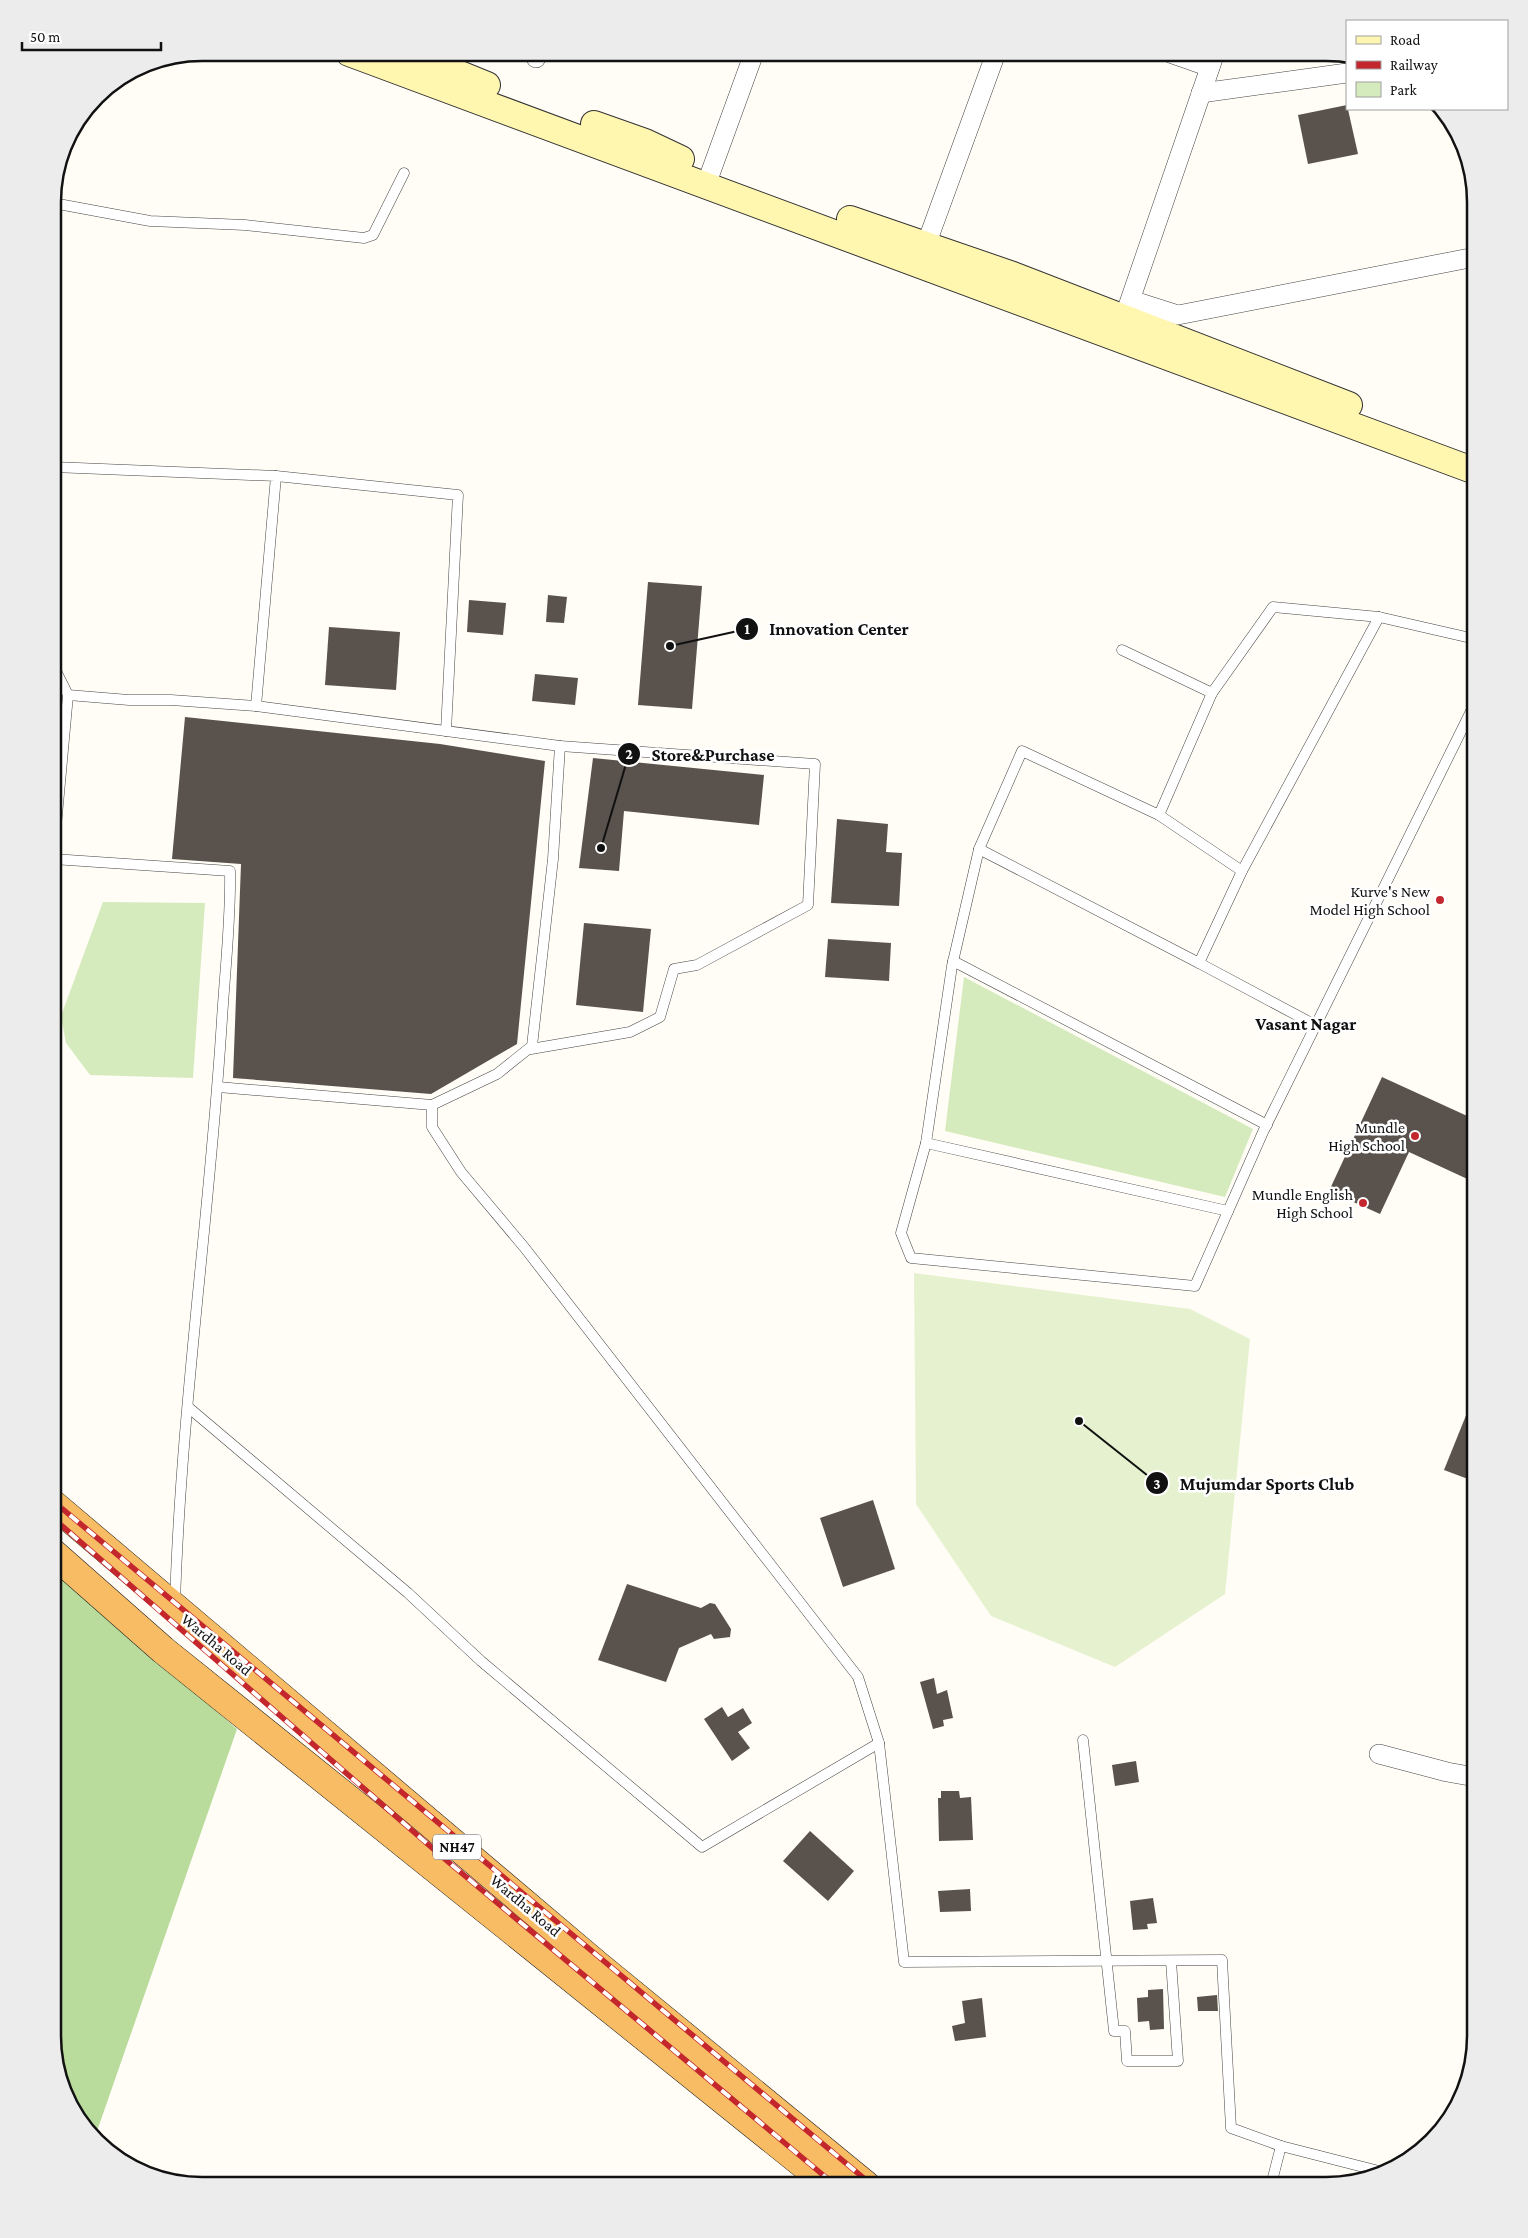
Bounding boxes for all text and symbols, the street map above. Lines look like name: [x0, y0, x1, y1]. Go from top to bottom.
scale bar: [22, 20, 161, 52]
legend: [1346, 20, 1508, 110]
text: 50 m: [30, 29, 60, 45]
text: Road: [1390, 32, 1421, 48]
text: Railway: [1390, 57, 1438, 74]
text: Park: [1390, 82, 1417, 98]
callout: Innovation Center: [734, 612, 919, 645]
text: Innovation Center: [769, 619, 909, 639]
text: 1: [744, 621, 750, 637]
callout: Store&Purchase: [616, 738, 784, 771]
text: Store&Purchase: [651, 745, 775, 765]
text: 2: [625, 746, 633, 762]
place label: Kurve's New Model High School: [1309, 883, 1430, 919]
marker: Kurve's New Model High School: [1434, 894, 1446, 906]
district label: Vasant Nagar: [1255, 1014, 1356, 1034]
place label: Mundle High School: [1328, 1119, 1405, 1155]
marker: Mundle High School: [1409, 1130, 1421, 1142]
place label: Mundle English High School: [1252, 1186, 1353, 1222]
marker: Mundle English High School: [1357, 1197, 1369, 1209]
callout: Mujumdar Sports Club: [1144, 1467, 1364, 1500]
text: Mujumdar Sports Club: [1180, 1474, 1354, 1495]
text: 3: [1153, 1476, 1161, 1492]
street label: Wardha Road: [178, 1610, 256, 1679]
road number: NH47: [433, 1834, 481, 1860]
street label: Wardha Road: [487, 1871, 565, 1940]

